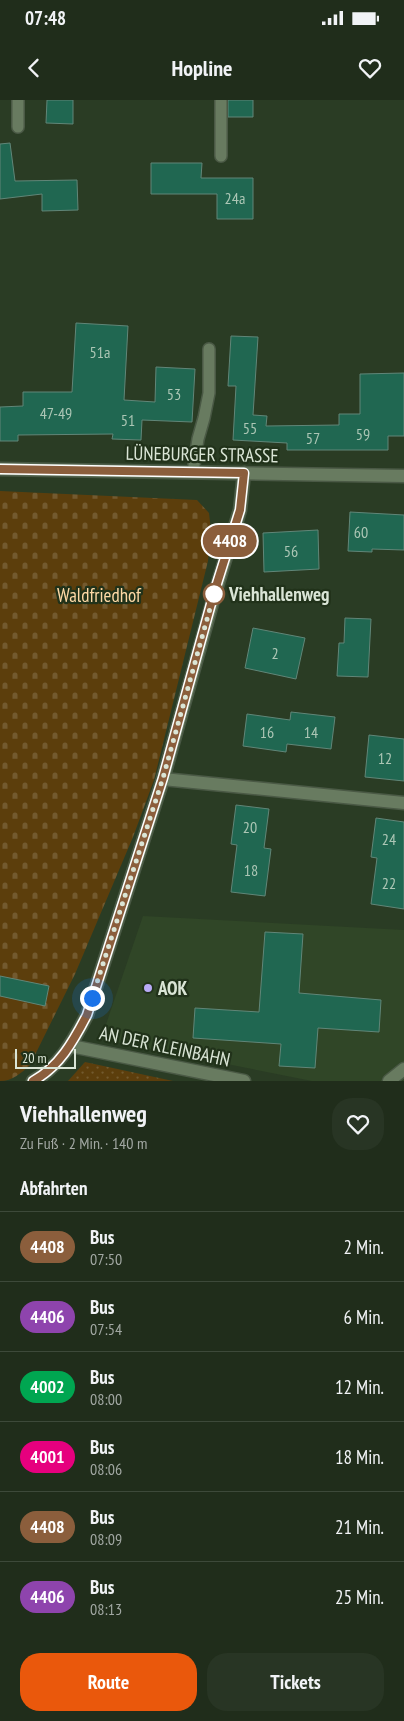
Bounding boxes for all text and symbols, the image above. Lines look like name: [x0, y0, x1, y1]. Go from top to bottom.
text: 07:48: [25, 6, 66, 30]
icon: back: [20, 54, 48, 82]
text: Hopline: [172, 54, 232, 82]
icon: heart: [356, 54, 384, 82]
house number: 24a: [225, 188, 245, 208]
house number: 51a: [90, 342, 110, 362]
house number: 53: [167, 384, 181, 404]
house number: 47-49: [40, 403, 72, 423]
house number: 51: [121, 410, 135, 430]
house number: 55: [243, 418, 257, 438]
house number: 59: [356, 424, 370, 444]
house number: 57: [306, 428, 320, 448]
street label: LÜNEBURGER STRASSE: [125, 441, 279, 467]
house number: 60: [354, 522, 368, 542]
line badge: 4408: [195, 525, 265, 557]
text: 4408: [213, 529, 247, 552]
house number: 56: [284, 541, 298, 561]
place label: Viehhallenweg: [228, 582, 330, 606]
park label: Waldfriedhof: [57, 583, 142, 607]
marker: Viehhallenweg: [203, 583, 225, 605]
house number: 2: [271, 643, 279, 663]
house number: 16: [260, 722, 274, 742]
house number: 14: [304, 722, 318, 742]
house number: 12: [378, 748, 392, 768]
house number: 20: [243, 817, 257, 837]
house number: 24: [382, 829, 396, 849]
house number: 18: [244, 860, 258, 880]
house number: 22: [382, 873, 396, 893]
place label: AOK: [157, 976, 188, 1000]
marker: AOK: [142, 982, 154, 994]
your location: [80, 986, 105, 1011]
street label: AN DER KLEINBAHN: [98, 1020, 232, 1072]
scale bar: [15, 1046, 76, 1069]
text: 20 m: [22, 1049, 47, 1067]
text: Viehhallenweg: [20, 1098, 147, 1129]
button: heart: [332, 1098, 384, 1150]
text: Zu Fuß · 2 Min. · 140 m: [20, 1133, 147, 1153]
text: Abfahrten: [20, 1176, 87, 1200]
text: Bus: [90, 1225, 114, 1249]
text: 4408: [30, 1235, 65, 1258]
text: 2 Min.: [343, 1235, 384, 1259]
text: 07:50: [90, 1249, 122, 1269]
text: Bus: [90, 1295, 114, 1319]
text: 4406: [30, 1305, 65, 1328]
text: 6 Min.: [343, 1305, 384, 1329]
text: 07:54: [90, 1319, 122, 1339]
text: Bus: [90, 1365, 114, 1389]
text: 4002: [30, 1375, 65, 1398]
text: 12 Min.: [335, 1375, 384, 1399]
text: 08:00: [90, 1389, 122, 1409]
text: Bus: [90, 1435, 114, 1459]
text: 4001: [30, 1445, 65, 1468]
text: 18 Min.: [335, 1445, 384, 1469]
text: 08:06: [90, 1459, 122, 1479]
text: Bus: [90, 1505, 114, 1529]
text: 4408: [30, 1515, 65, 1538]
text: 21 Min.: [335, 1515, 384, 1539]
text: 08:09: [90, 1529, 122, 1549]
text: Bus: [90, 1575, 114, 1599]
text: 4406: [30, 1585, 65, 1608]
text: 25 Min.: [335, 1585, 384, 1609]
text: 08:13: [90, 1599, 122, 1619]
button: Route: [20, 1653, 197, 1711]
button: Tickets: [207, 1653, 384, 1711]

